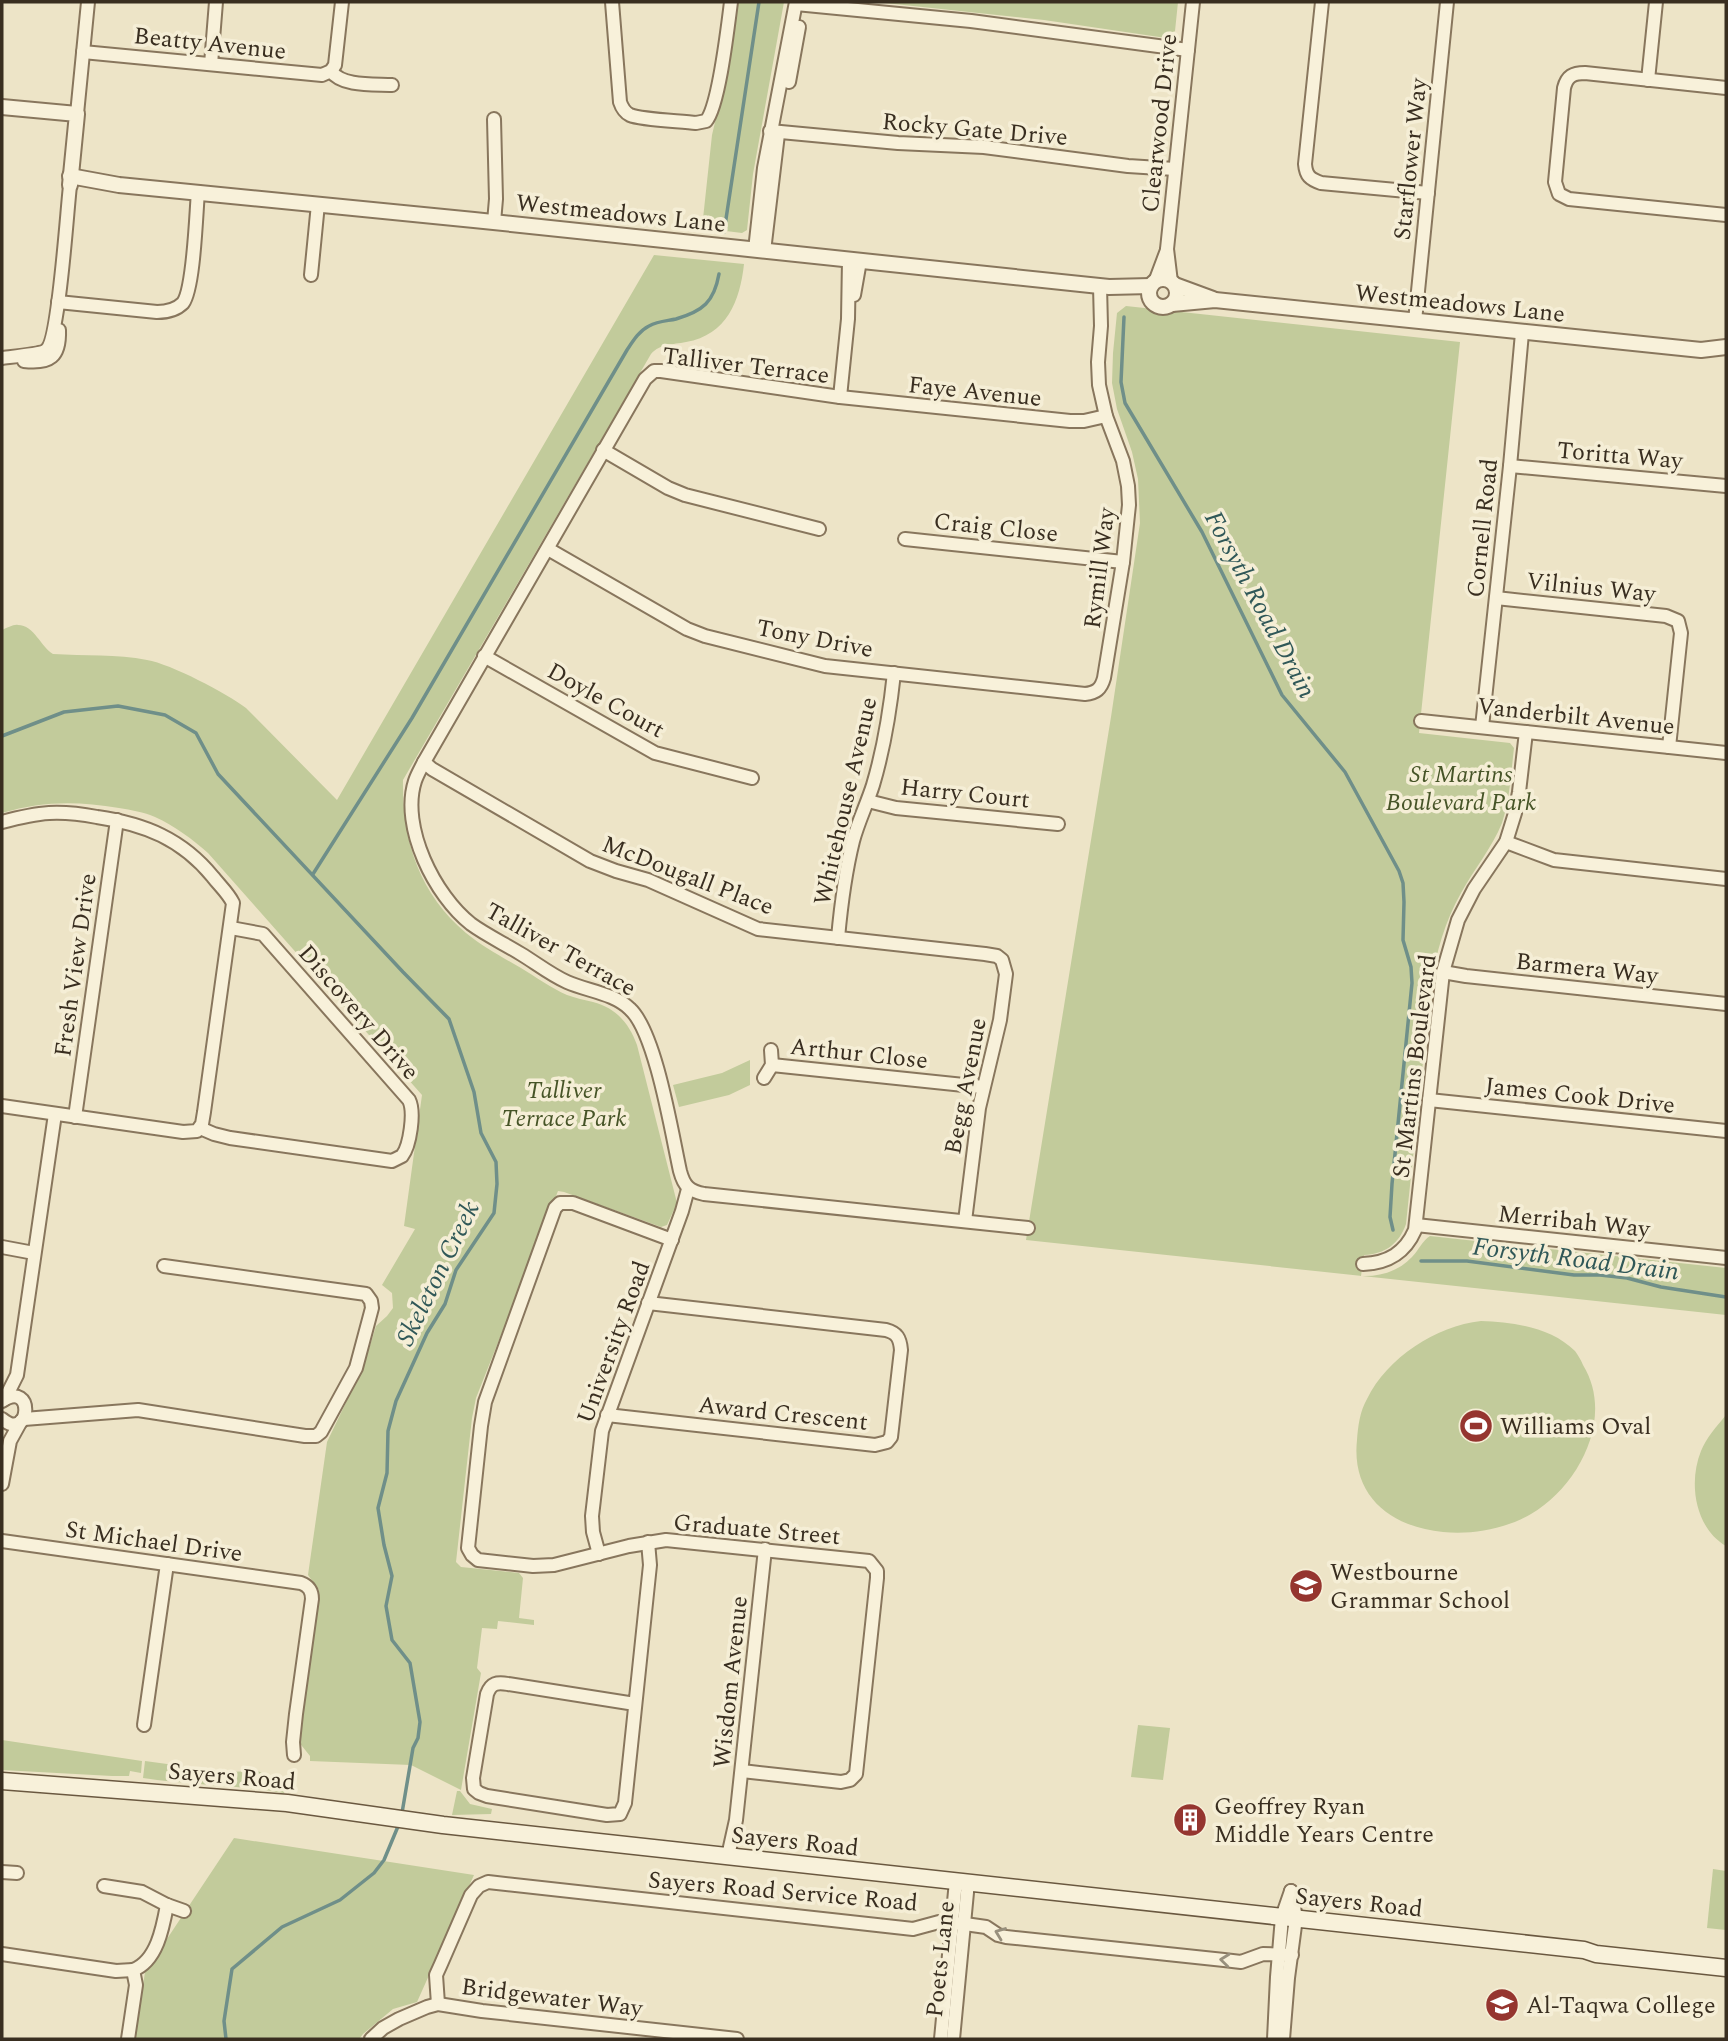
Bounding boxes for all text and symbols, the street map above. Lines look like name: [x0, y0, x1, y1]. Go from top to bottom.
street label: Beatty Avenue: [132, 18, 288, 70]
street label: Clearwood Drive: [1133, 32, 1187, 214]
street label: Starflower Way: [1385, 75, 1438, 242]
street label: Rocky Gate Drive: [880, 104, 1069, 156]
street label: Westmeadows Lane: [514, 185, 728, 243]
street label: Westmeadows Lane: [1353, 275, 1567, 333]
street label: Talliver Terrace: [660, 338, 831, 394]
street label: Faye Avenue: [906, 367, 1044, 417]
street label: Toritta Way: [1556, 433, 1686, 480]
street label: Cornell Road: [1458, 457, 1508, 599]
water label: Forsyth Road Drain: [1194, 503, 1327, 706]
street label: Craig Close: [932, 504, 1060, 552]
street label: Rymill Way: [1075, 504, 1125, 631]
street label: Vilnius Way: [1525, 563, 1659, 613]
street label: Tony Drive: [753, 610, 876, 668]
street label: Doyle Court: [540, 654, 671, 748]
street label: Vanderbilt Avenue: [1475, 689, 1677, 745]
street label: Whitehouse Avenue: [805, 694, 887, 909]
park label: St Martins Boulevard Park: [1386, 757, 1536, 821]
street label: Harry Court: [899, 769, 1031, 819]
street label: McDougall Place: [597, 827, 779, 925]
street label: Fresh View Drive: [45, 871, 107, 1059]
street label: Talliver Terrace: [478, 893, 643, 1006]
street label: Discovery Drive: [289, 937, 428, 1089]
street label: Barmera Way: [1514, 944, 1661, 995]
street label: St Martins Boulevard: [1383, 952, 1447, 1180]
street label: Begg Avenue: [935, 1015, 997, 1158]
street label: Arthur Close: [788, 1029, 930, 1079]
street label: James Cook Drive: [1483, 1068, 1677, 1124]
park label: Talliver Terrace Park: [502, 1073, 626, 1137]
water label: Skeleton Creek: [386, 1194, 490, 1353]
street label: Merribah Way: [1496, 1196, 1653, 1248]
water label: Forsyth Road Drain: [1470, 1226, 1682, 1292]
street label: University Road: [568, 1256, 660, 1429]
street label: Award Crescent: [696, 1387, 869, 1441]
sports icon: Williams Oval: [1457, 1407, 1495, 1445]
place label: Williams Oval: [1500, 1409, 1651, 1445]
street label: Graduate Street: [672, 1505, 842, 1555]
street label: St Michael Drive: [63, 1512, 245, 1572]
place label: Westbourne Grammar School: [1330, 1555, 1510, 1619]
school or university icon: Westbourne Grammar School: [1287, 1567, 1325, 1605]
street label: Wisdom Avenue: [704, 1594, 758, 1770]
street label: Sayers Road: [167, 1753, 297, 1801]
place label: Geoffrey Ryan Middle Years Centre: [1214, 1789, 1434, 1853]
building icon: Geoffrey Ryan Middle Years Centre: [1171, 1801, 1209, 1839]
street label: Sayers Road: [729, 1817, 860, 1867]
street label: Sayers Road Service Road: [647, 1862, 919, 1922]
street label: Sayers Road: [1293, 1878, 1424, 1928]
street label: Poets Lane: [917, 1899, 965, 2019]
one-way arrow: [994, 1928, 1006, 1942]
one-way arrow: [1219, 1953, 1231, 1968]
street label: Bridgewater Way: [459, 1969, 646, 2027]
school or university icon: Al-Taqwa College: [1483, 1986, 1521, 2024]
place label: Al-Taqwa College: [1526, 1988, 1716, 2024]

